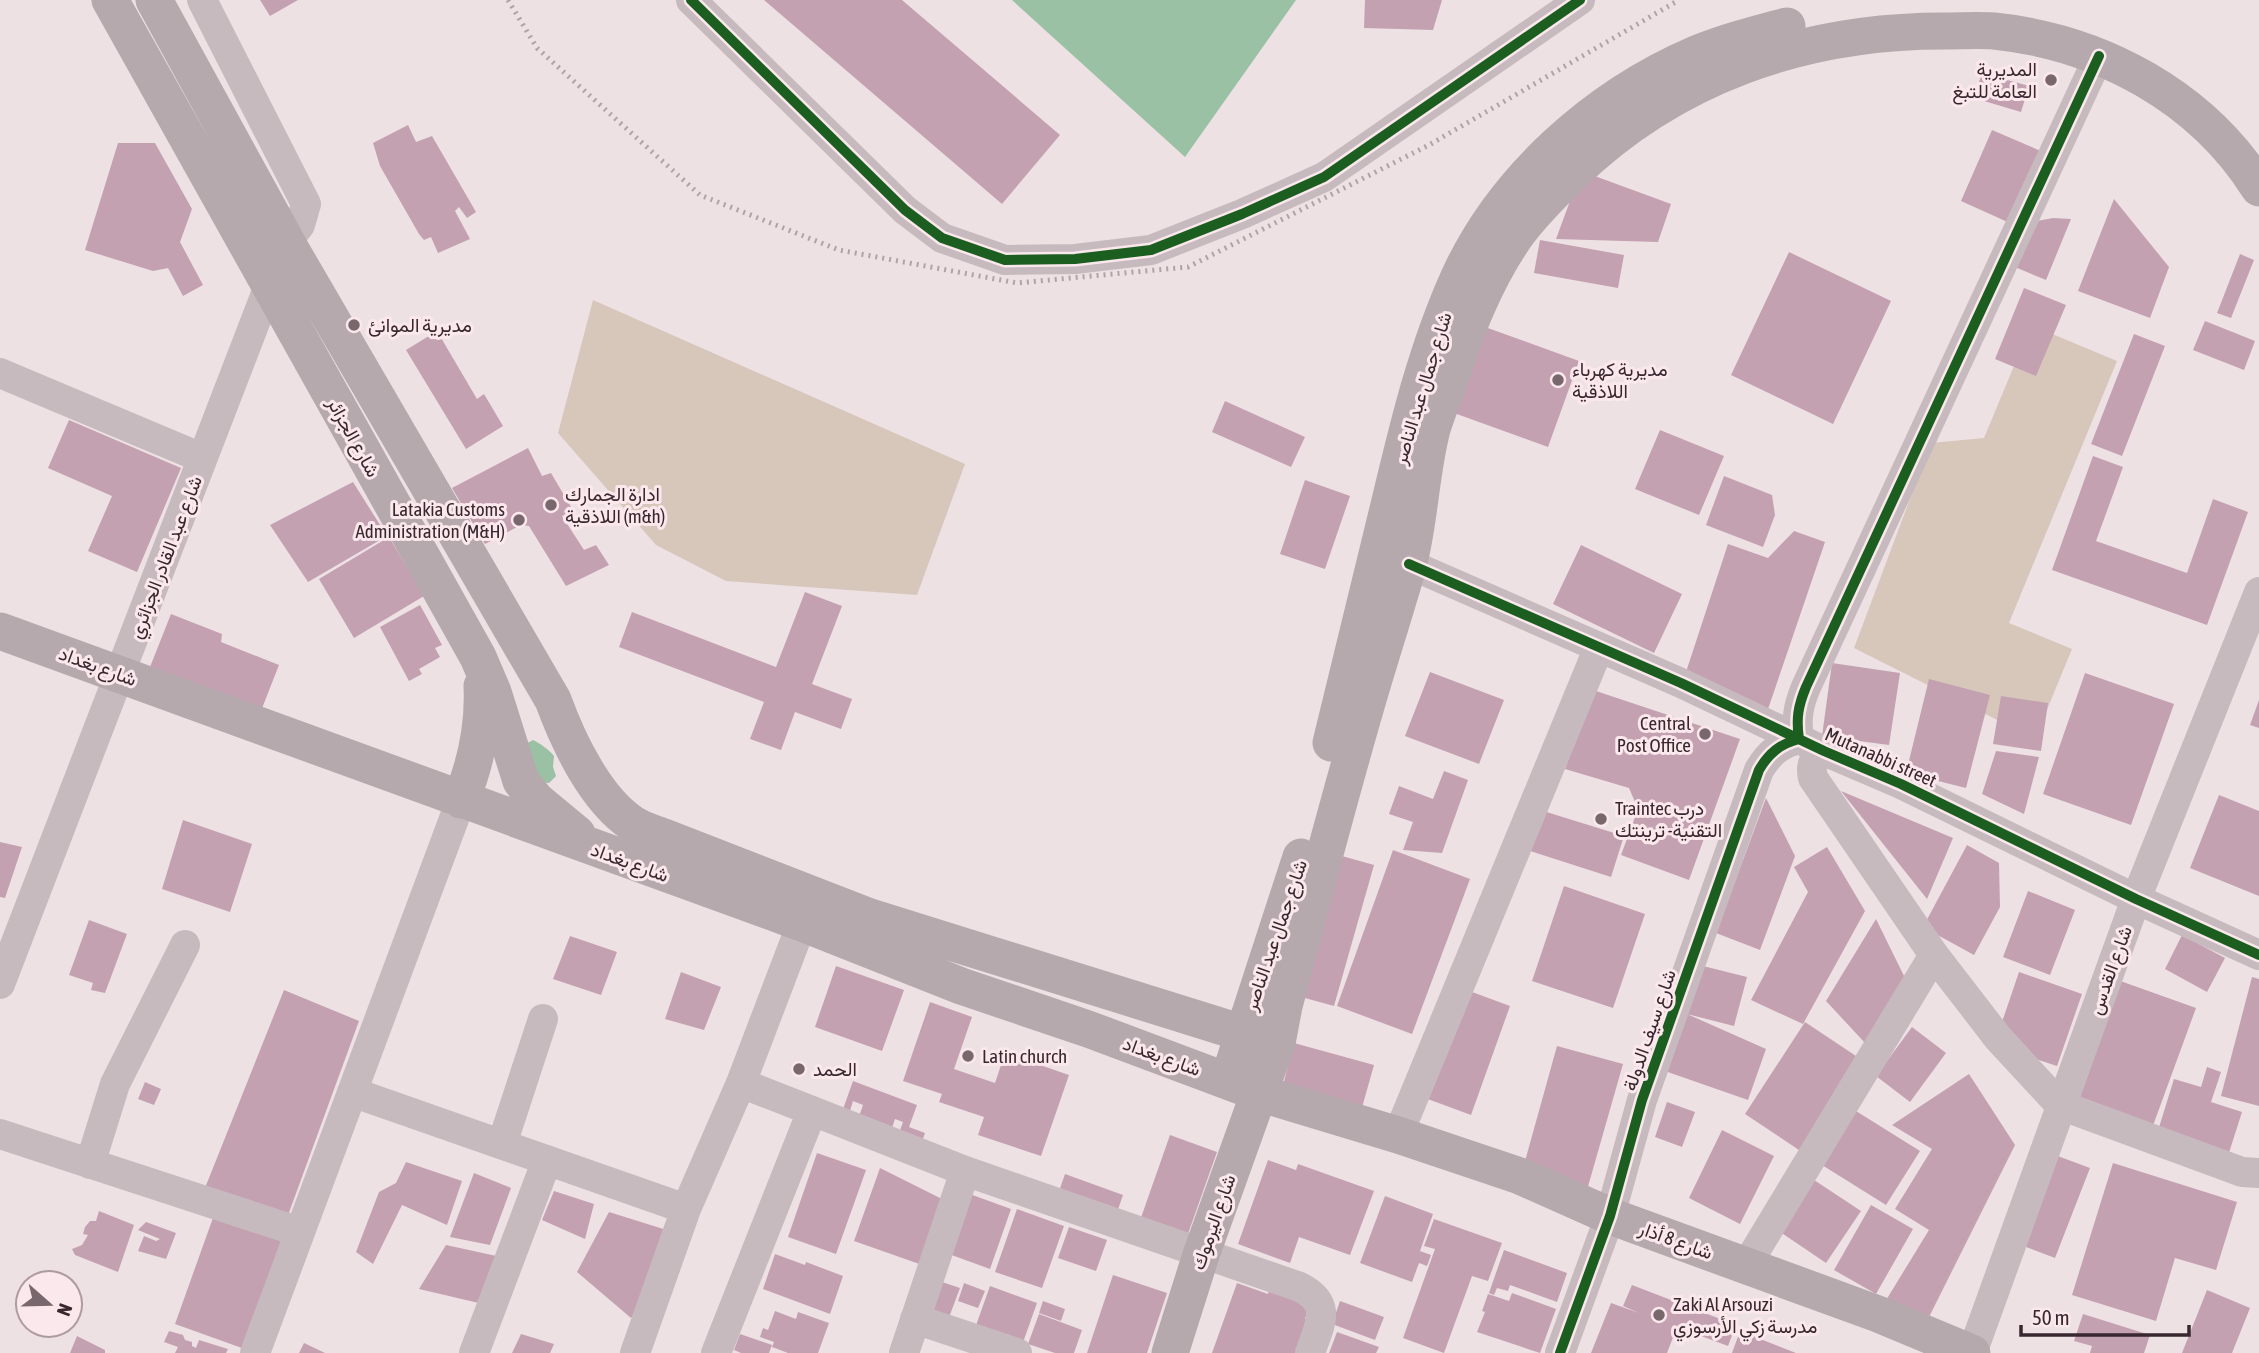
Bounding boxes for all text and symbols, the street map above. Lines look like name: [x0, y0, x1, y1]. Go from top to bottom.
place label: المديرية العامة للتبغ: [1952, 58, 2037, 105]
marker: المديرية العامة للتبغ: [2043, 72, 2059, 88]
street label: شارع جمال عبد الناصر: [1388, 309, 1458, 468]
place label: مديرية الموانئ: [368, 314, 472, 337]
marker: مديرية الموانئ: [346, 317, 362, 333]
place label: مديرية كهرباء اللاذقية: [1572, 358, 1668, 403]
marker: مديرية كهرباء اللاذقية: [1550, 372, 1566, 388]
street label: شارع الجزائر: [321, 393, 385, 481]
street label: شارع عبد القادر الجزائري: [124, 473, 211, 643]
place label: ادارة الجمارك اللاذقية (m&h): [565, 483, 665, 528]
marker: ادارة الجمارك اللاذقية (m&h): [543, 497, 559, 513]
place label: Latakia Customs Administration (M&H): [355, 498, 505, 542]
marker: Latakia Customs Administration (M&H): [511, 512, 527, 528]
street label: شارع بغداد: [56, 642, 140, 692]
place label: Central Post Office: [1617, 712, 1691, 756]
street label: Mutanabbi street: [1822, 723, 1940, 791]
marker: Central Post Office: [1697, 726, 1713, 742]
place label: Traintec درب التقنية- ترينتك: [1615, 797, 1722, 842]
marker: Traintec درب التقنية- ترينتك: [1593, 811, 1609, 827]
street label: شارع بغداد: [588, 838, 672, 888]
street label: شارع جمال عبد الناصر: [1239, 857, 1313, 1015]
street label: شارع القدس: [2084, 923, 2138, 1018]
street label: شارع سيف الدولة: [1618, 967, 1682, 1094]
street label: شارع بغداد: [1120, 1032, 1204, 1082]
place label: Latin church: [982, 1045, 1067, 1067]
marker: Latin church: [960, 1048, 976, 1064]
place label: الحمد: [813, 1058, 857, 1080]
marker: الحمد: [791, 1061, 807, 1077]
street label: شارع اليرموك: [1186, 1171, 1241, 1273]
street label: شارع 8 أذار: [1635, 1216, 1716, 1265]
north arrow: [14, 1269, 84, 1339]
place label: Zaki Al Arsouzi مدرسة زكي الأرسوزي: [1673, 1293, 1817, 1342]
scale bar: [2021, 1294, 2189, 1338]
text: N: [53, 1301, 77, 1319]
text: 50 m: [2032, 1305, 2070, 1329]
marker: Zaki Al Arsouzi مدرسة زكي الأرسوزي: [1651, 1307, 1667, 1323]

